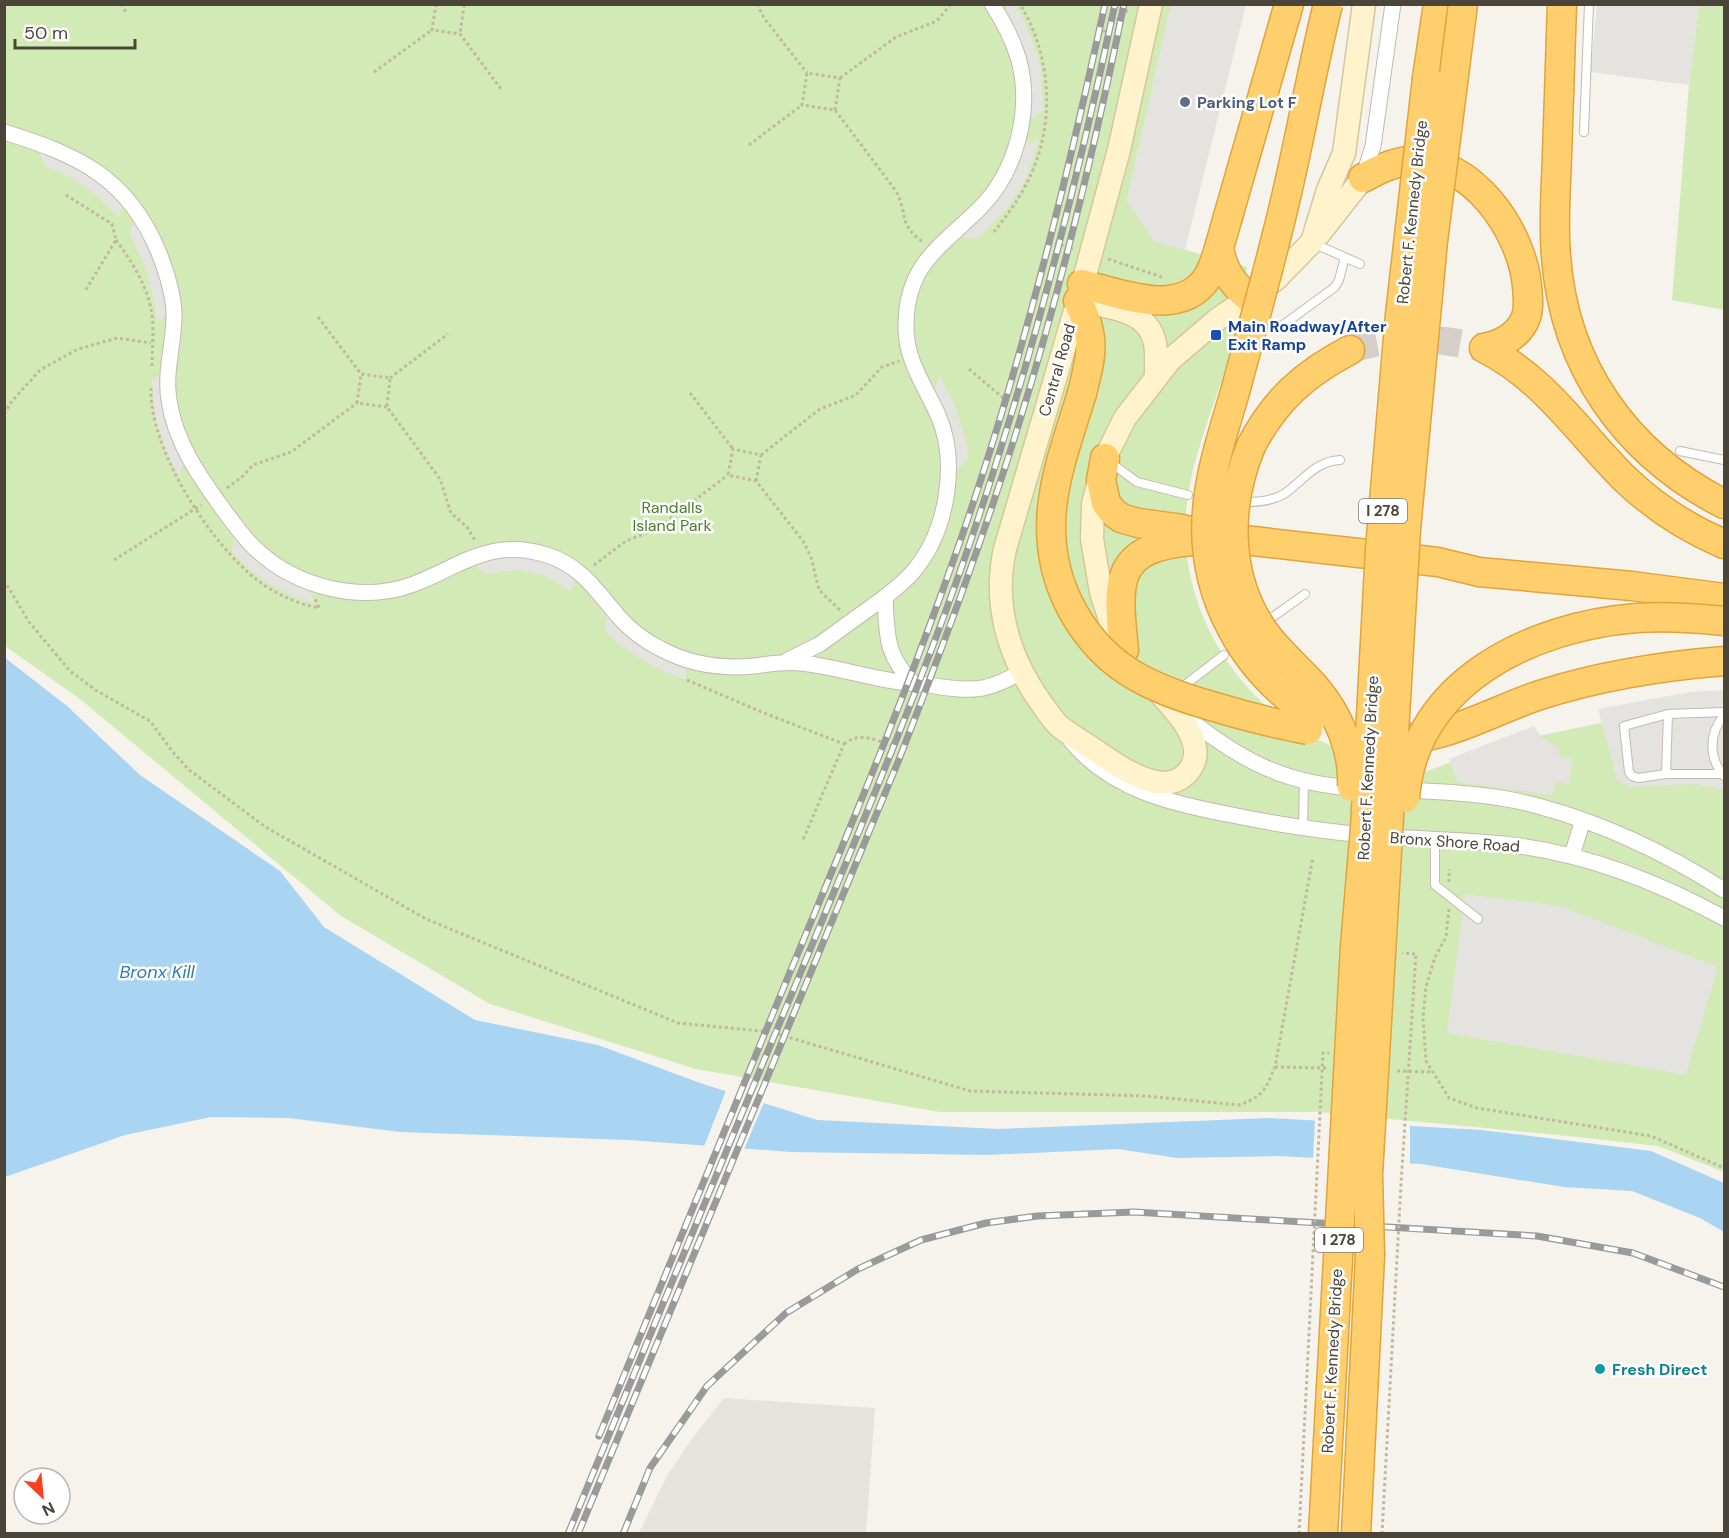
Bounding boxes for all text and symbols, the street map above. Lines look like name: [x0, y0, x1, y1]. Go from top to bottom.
scale bar: [15, 12, 135, 50]
text: 50 m: [24, 21, 68, 45]
place label: Parking Lot F: [1197, 92, 1297, 113]
marker: Parking Lot F: [1178, 95, 1192, 109]
street label: Robert F. Kennedy Bridge: [1392, 119, 1432, 305]
place label: Main Roadway/After Exit Ramp: [1228, 316, 1387, 355]
street label: Central Road: [1034, 321, 1080, 419]
marker: Main Roadway/After Exit Ramp: [1209, 328, 1223, 342]
park label: Randalls Island Park: [632, 497, 712, 536]
road number: I 278: [1359, 499, 1407, 523]
street label: Robert F. Kennedy Bridge: [1353, 675, 1383, 861]
street label: Bronx Shore Road: [1389, 827, 1521, 857]
water label: Bronx Kill: [119, 960, 196, 984]
road number: I 278: [1315, 1228, 1363, 1252]
street label: Robert F. Kennedy Bridge: [1317, 1268, 1347, 1454]
place label: Fresh Direct: [1612, 1359, 1707, 1380]
marker: Fresh Direct: [1593, 1362, 1607, 1376]
north arrow: [12, 1466, 72, 1526]
text: N: [39, 1497, 58, 1521]

